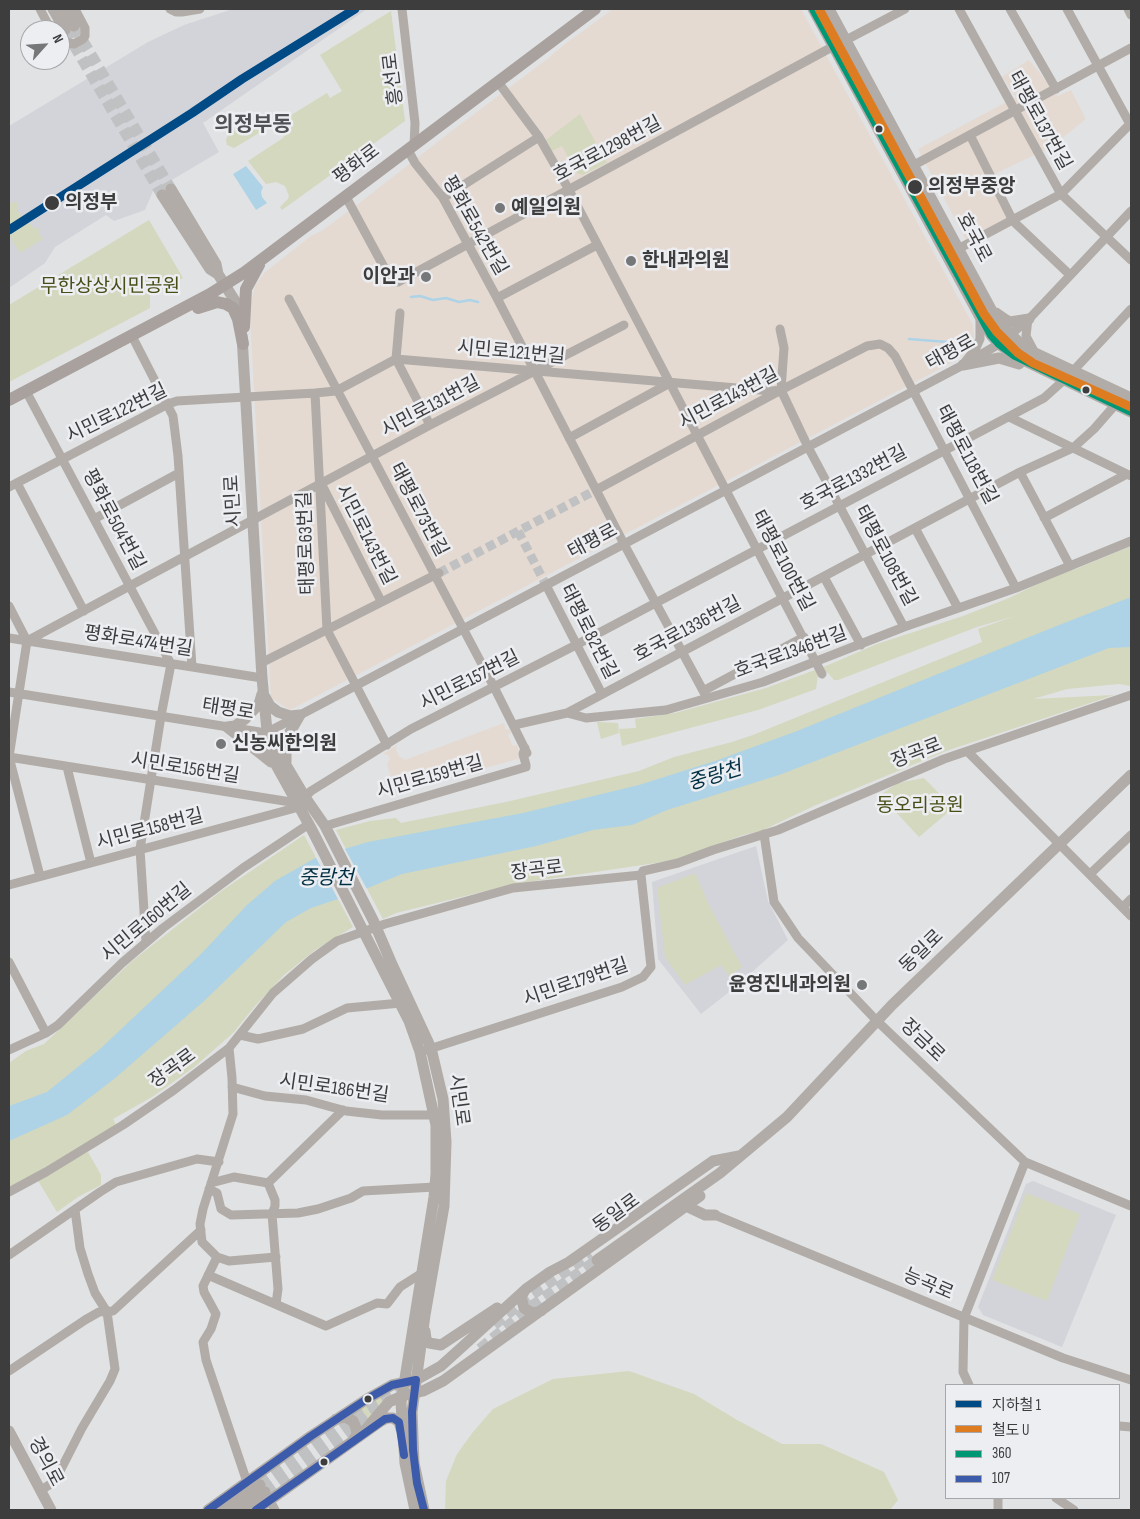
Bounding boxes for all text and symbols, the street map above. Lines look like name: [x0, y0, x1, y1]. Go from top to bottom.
north arrow: [20, 20, 70, 70]
text: N: [49, 32, 67, 46]
street label: 흥선로: [379, 52, 409, 106]
street label: 태평로137번길: [1002, 68, 1076, 174]
street label: 호국로1298번길: [550, 112, 666, 188]
district label: 의정부동: [214, 113, 292, 139]
unlabelled marker: [874, 124, 884, 134]
street label: 평화로: [329, 140, 385, 190]
street label: 평화로542번길: [436, 172, 512, 280]
place label: 의정부중앙: [928, 176, 1015, 198]
marker: 의정부중앙: [906, 178, 924, 196]
place label: 의정부: [65, 192, 117, 214]
marker: 의정부: [43, 194, 61, 212]
place label: 예일의원: [511, 197, 581, 219]
marker: 예일의원: [493, 201, 507, 215]
street label: 호국로: [951, 209, 995, 267]
place label: 한내과의원: [642, 250, 729, 272]
marker: 한내과의원: [624, 254, 638, 268]
place label: 이안과: [363, 266, 415, 288]
marker: 이안과: [419, 270, 433, 284]
park label: 무한상상시민공원: [40, 276, 180, 298]
street label: 태평로: [923, 330, 979, 376]
street label: 시민로121번길: [456, 337, 566, 369]
street label: 시민로143번길: [675, 363, 783, 435]
street label: 시민로131번길: [378, 371, 484, 443]
street label: 시민로122번길: [63, 380, 171, 448]
unlabelled marker: [1081, 385, 1091, 395]
street label: 태평로118번길: [930, 402, 1002, 508]
street label: 호국로1332번길: [797, 441, 911, 517]
street label: 태평로73번길: [384, 459, 452, 561]
street label: 평화로504번길: [77, 465, 149, 575]
street label: 시민로: [221, 474, 247, 528]
street label: 시민로143번길: [330, 481, 400, 589]
street label: 태평로63번길: [294, 491, 320, 595]
street label: 태평로108번길: [849, 502, 921, 610]
street label: 태평로100번길: [746, 507, 818, 615]
street label: 태평로: [564, 520, 622, 564]
street label: 태평로82번길: [554, 581, 622, 683]
street label: 호국로1336번길: [630, 592, 746, 668]
street label: 평화로474번길: [82, 622, 194, 662]
street label: 호국로1346번길: [732, 622, 850, 684]
street label: 시민로157번길: [416, 646, 524, 716]
street label: 태평로: [200, 695, 256, 725]
place label: 신농씨한의원: [232, 733, 337, 755]
street label: 장곡로: [888, 734, 946, 774]
marker: 신농씨한의원: [214, 737, 228, 751]
street label: 시민로156번길: [129, 749, 241, 789]
street label: 시민로159번길: [374, 752, 486, 804]
water label: 중랑천: [685, 757, 745, 797]
park label: 동오리공원: [876, 795, 964, 817]
street label: 시민로158번길: [94, 805, 206, 855]
street label: 장곡로: [510, 856, 564, 886]
water label: 중랑천: [298, 867, 354, 891]
street label: 시민로160번길: [97, 879, 197, 967]
street label: 동일로: [895, 926, 949, 978]
street label: 시민로179번길: [520, 954, 632, 1012]
place label: 윤영진내과의원: [729, 974, 851, 996]
marker: 윤영진내과의원: [855, 978, 869, 992]
street label: 장금로: [895, 1015, 949, 1067]
street label: 장곡로: [145, 1044, 201, 1094]
street label: 시민로186번길: [278, 1070, 390, 1108]
street label: 시민로: [443, 1072, 473, 1128]
street label: 동일로: [589, 1189, 645, 1239]
street label: 능곡로: [899, 1264, 957, 1306]
legend: [945, 1384, 1120, 1499]
unlabelled marker: [363, 1394, 373, 1404]
text: 지하철 1: [992, 1396, 1041, 1415]
text: 철도 U: [992, 1421, 1029, 1440]
street label: 경의로: [23, 1433, 67, 1491]
text: 360: [992, 1444, 1012, 1463]
unlabelled marker: [319, 1457, 329, 1467]
text: 107: [992, 1469, 1010, 1488]

